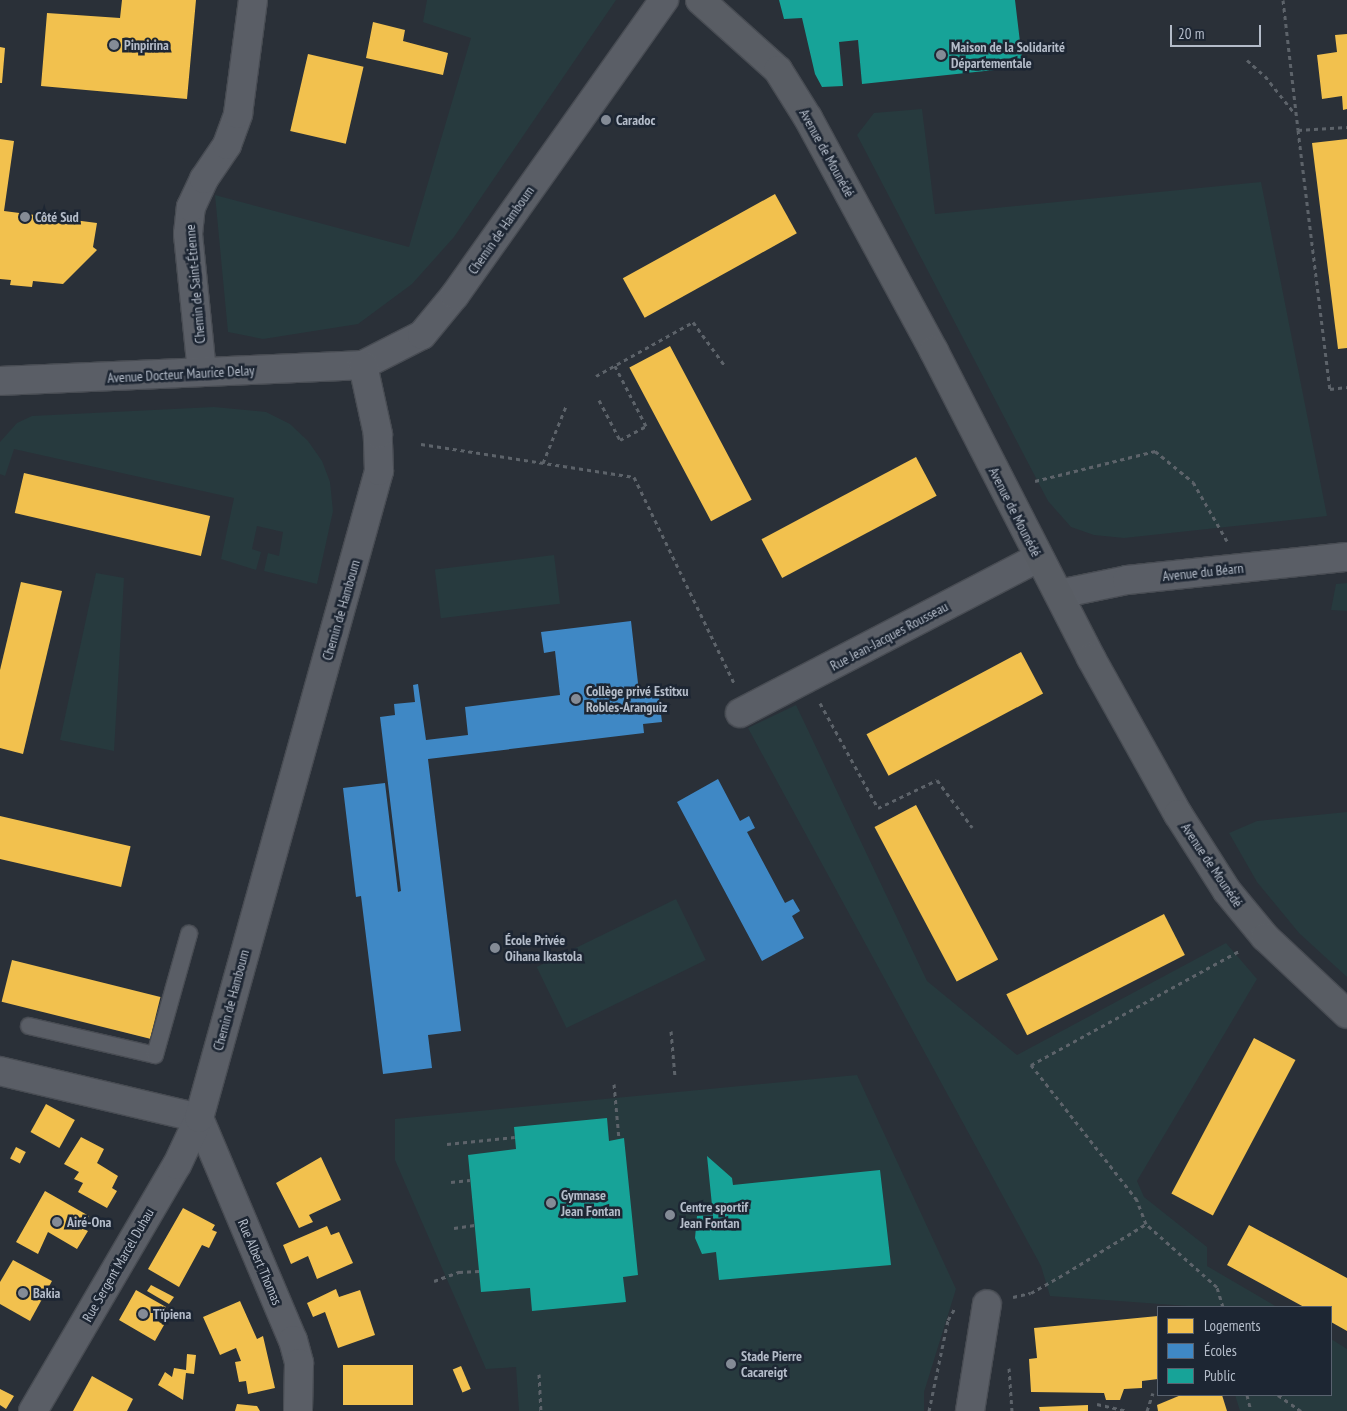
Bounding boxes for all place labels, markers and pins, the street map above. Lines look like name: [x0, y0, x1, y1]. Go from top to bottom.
place label: Pinpirina: [124, 37, 169, 53]
marker: Pinpirina: [108, 39, 120, 51]
place label: Maison de la Solidarité Départementale: [951, 39, 1065, 72]
marker: Maison de la Solidarité Départementale: [935, 49, 947, 61]
place label: Caradoc: [616, 112, 655, 128]
marker: Caradoc: [600, 114, 612, 126]
place label: Côté Sud: [35, 209, 79, 225]
marker: Côté Sud: [19, 211, 31, 223]
place label: Collège privé Estitxu Robles-Aranguiz: [586, 683, 688, 716]
marker: Collège privé Estitxu Robles-Aranguiz: [570, 693, 582, 705]
place label: École Privée Oihana Ikastola: [505, 932, 582, 964]
marker: École Privée Oihana Ikastola: [489, 942, 501, 954]
place label: Gymnase Jean Fontan: [561, 1187, 620, 1220]
marker: Gymnase Jean Fontan: [545, 1197, 557, 1209]
place label: Centre sportif Jean Fontan: [680, 1199, 748, 1232]
marker: Centre sportif Jean Fontan: [664, 1209, 676, 1221]
place label: Airé-Ona: [67, 1214, 111, 1230]
marker: Airé-Ona: [51, 1216, 63, 1228]
place label: Bakia: [33, 1285, 60, 1301]
marker: Bakia: [17, 1287, 29, 1299]
place label: Tïpiena: [153, 1306, 191, 1322]
marker: Tïpiena: [137, 1308, 149, 1320]
place label: Stade Pierre Cacareigt: [741, 1348, 802, 1380]
marker: Stade Pierre Cacareigt: [725, 1358, 737, 1370]

